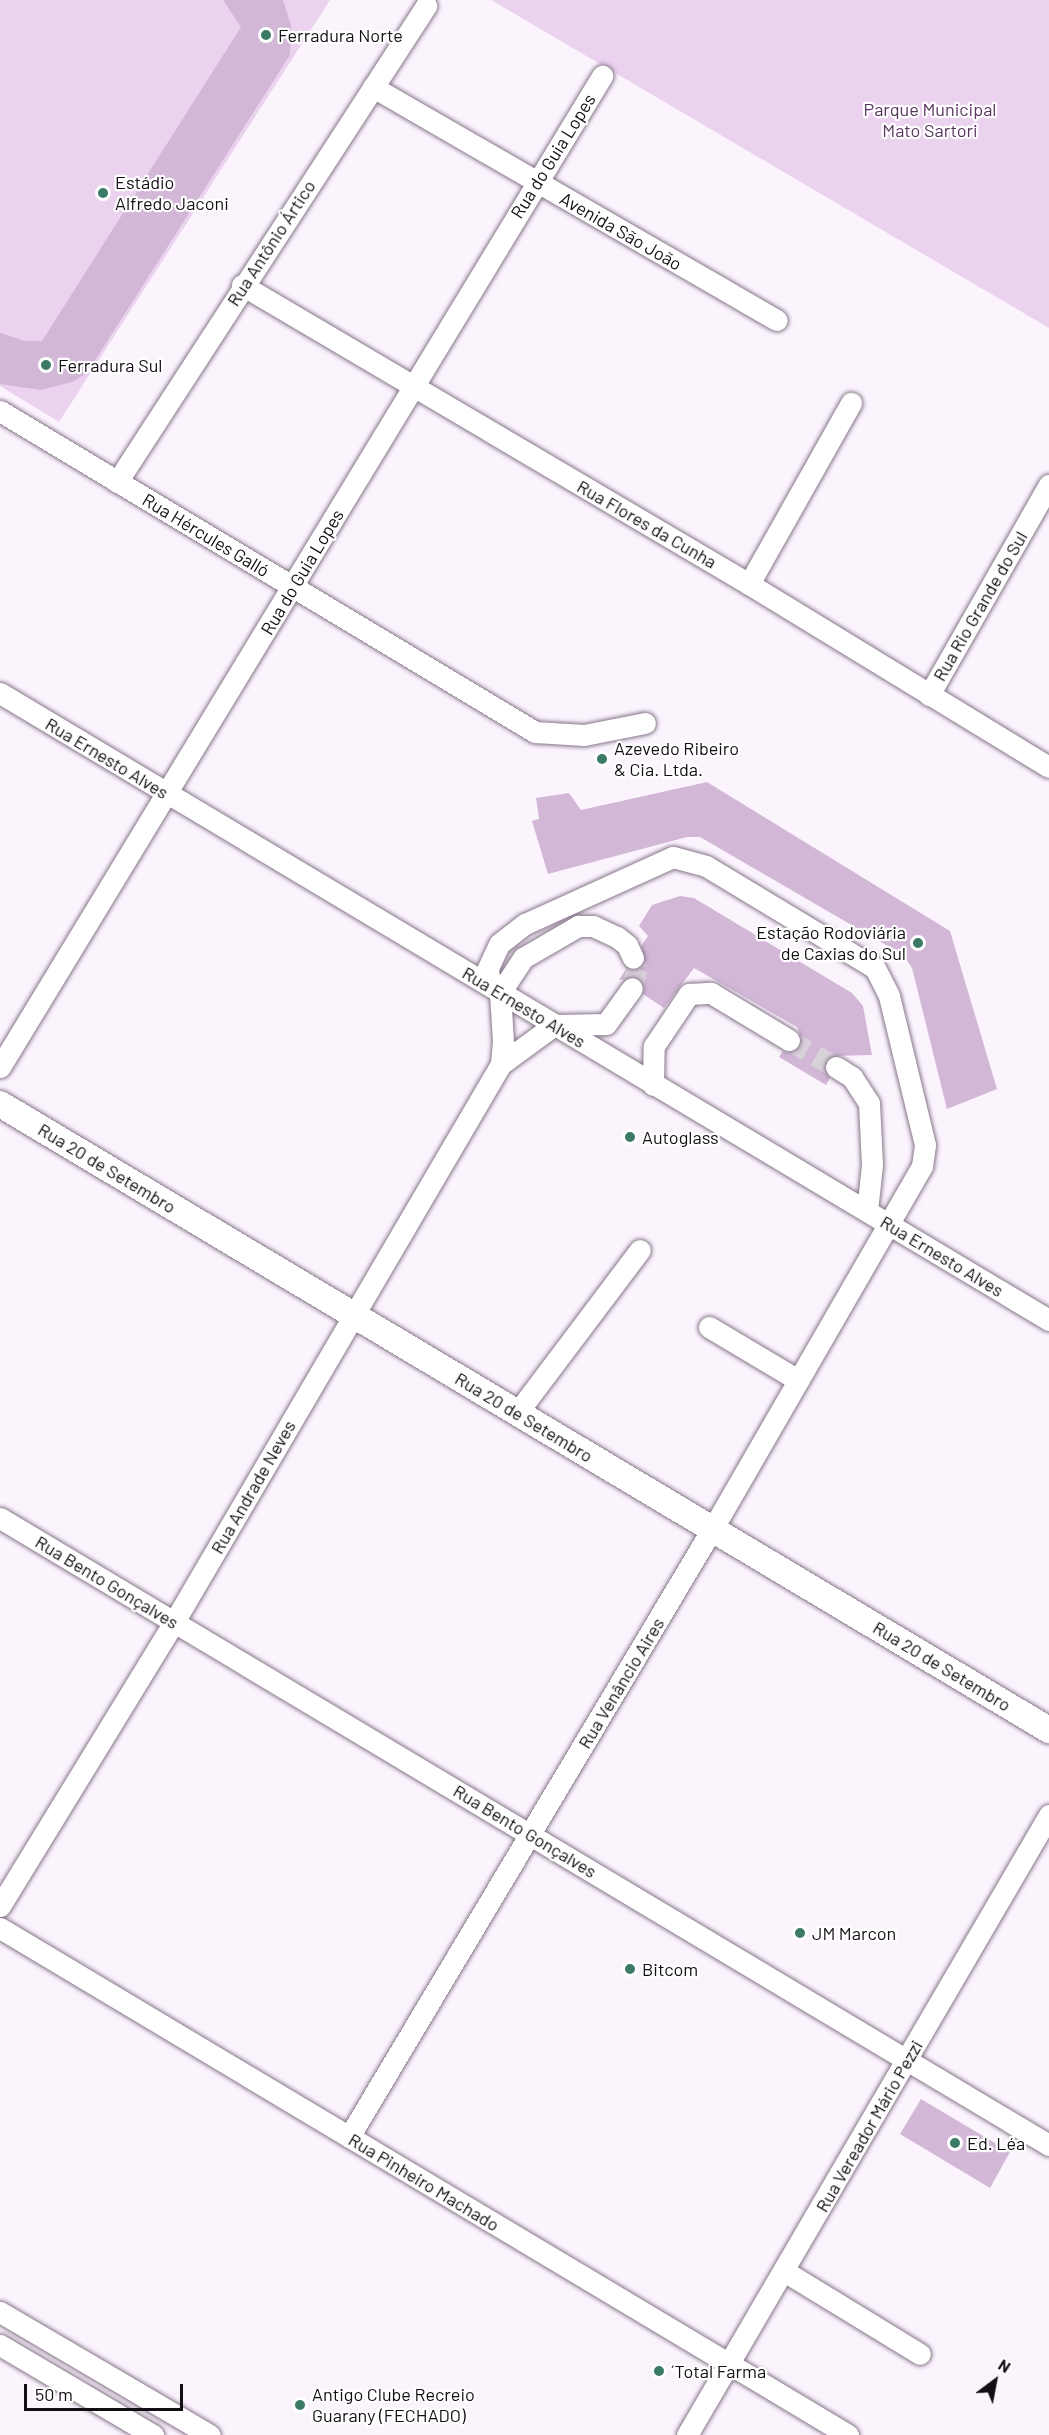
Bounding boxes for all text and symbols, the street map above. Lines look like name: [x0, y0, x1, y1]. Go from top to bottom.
place label: Ferradura Norte: [278, 24, 403, 46]
marker: Ferradura Norte: [259, 28, 273, 42]
street label: Rua do Guia Lopes: [506, 90, 600, 222]
park label: Parque Municipal Mato Sartori: [864, 99, 996, 142]
place label: Estádio Alfredo Jaconi: [115, 172, 229, 214]
street label: Rua Antônio Ártico: [222, 176, 320, 310]
marker: Estádio Alfredo Jaconi: [96, 186, 110, 200]
street label: Avenida São João: [556, 187, 686, 275]
place label: Ferradura Sul: [58, 354, 162, 376]
marker: Ferradura Sul: [39, 358, 53, 372]
street label: Rua Flores da Cunha: [573, 475, 721, 573]
street label: Rua Hércules Galló: [139, 489, 273, 581]
street label: Rua do Guia Lopes: [256, 505, 348, 639]
street label: Rua Rio Grande do Sul: [928, 527, 1032, 685]
street label: Rua Ernesto Alves: [42, 713, 172, 803]
place label: Azevedo Ribeiro & Cia. Ltda.: [614, 738, 739, 780]
marker: Azevedo Ribeiro & Cia. Ltda.: [595, 752, 609, 766]
place label: Estação Rodoviária de Caxias do Sul: [756, 922, 906, 964]
marker: Estação Rodoviária de Caxias do Sul: [911, 936, 925, 950]
street label: Rua Ernesto Alves: [459, 962, 589, 1052]
street label: Rua 20 de Setembro: [34, 1118, 180, 1218]
place label: Autoglass: [642, 1126, 719, 1148]
marker: Autoglass: [623, 1130, 637, 1144]
street label: Rua Ernesto Alves: [877, 1211, 1007, 1301]
street label: Rua 20 de Setembro: [451, 1367, 597, 1467]
street label: Rua Andrade Neves: [206, 1416, 300, 1558]
street label: Rua Bento Gonçalves: [32, 1531, 182, 1633]
street label: Rua Venâncio Aires: [573, 1614, 669, 1752]
street label: Rua 20 de Setembro: [869, 1616, 1015, 1716]
street label: Rua Bento Gonçalves: [450, 1780, 600, 1882]
place label: JM Marcon: [812, 1922, 896, 1944]
marker: JM Marcon: [793, 1926, 807, 1940]
place label: Bitcom: [642, 1958, 698, 1980]
marker: Bitcom: [623, 1962, 637, 1976]
street label: Rua Vereador Mário Pezzi: [811, 2036, 927, 2216]
street label: Rua Pinheiro Machado: [345, 2128, 503, 2236]
place label: Ed. Léa: [967, 2132, 1025, 2154]
marker: Ed. Léa: [948, 2136, 962, 2150]
north arrow: [965, 2351, 1025, 2411]
text: N: [995, 2354, 1014, 2376]
place label: ´Total Farma: [671, 2360, 766, 2382]
marker: ´Total Farma: [652, 2364, 666, 2378]
scale bar: [27, 2372, 186, 2410]
text: 50 m: [35, 2383, 73, 2405]
place label: Antigo Clube Recreio Guarany (FECHADO): [312, 2384, 475, 2426]
marker: Antigo Clube Recreio Guarany (FECHADO): [293, 2398, 307, 2412]

